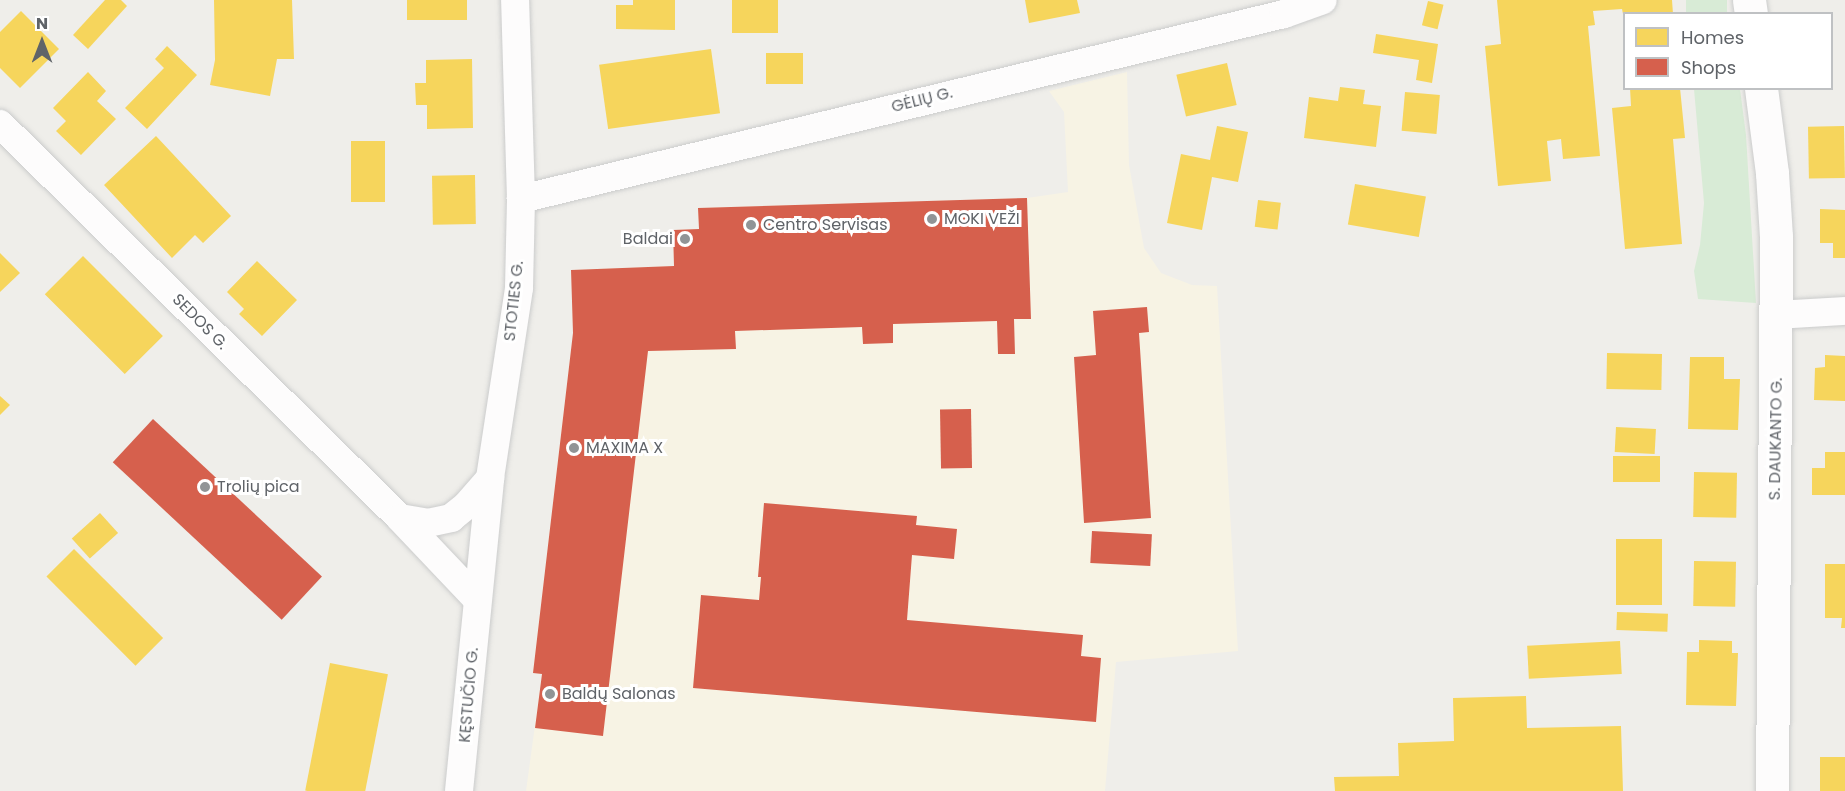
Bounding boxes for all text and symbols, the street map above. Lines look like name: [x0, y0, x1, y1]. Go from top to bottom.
north arrow: [12, 12, 72, 72]
text: N: [36, 12, 48, 35]
legend: [1623, 12, 1833, 90]
text: Homes: [1681, 25, 1744, 50]
text: Shops: [1681, 55, 1736, 80]
street label: GĖLIŲ G.: [889, 83, 955, 117]
place label: MOKI VEŽI: [944, 209, 1020, 229]
marker: MOKI VEŽI: [925, 212, 939, 226]
place label: Centro Servisas: [763, 215, 888, 235]
marker: Centro Servisas: [744, 218, 758, 232]
place label: Baldai: [623, 229, 673, 249]
marker: Baldai: [678, 232, 692, 246]
street label: STOTIES G.: [500, 260, 528, 342]
street label: SEDOS G.: [168, 290, 232, 354]
street label: S. DAUKANTO G.: [1765, 377, 1787, 501]
place label: MAXIMA X: [586, 438, 663, 458]
marker: MAXIMA X: [567, 441, 581, 455]
place label: Trolių pica: [217, 477, 300, 497]
marker: Trolių pica: [198, 480, 212, 494]
street label: KĘSTUČIO G.: [455, 647, 483, 743]
place label: Baldų Salonas: [562, 684, 676, 704]
marker: Baldų Salonas: [543, 687, 557, 701]

